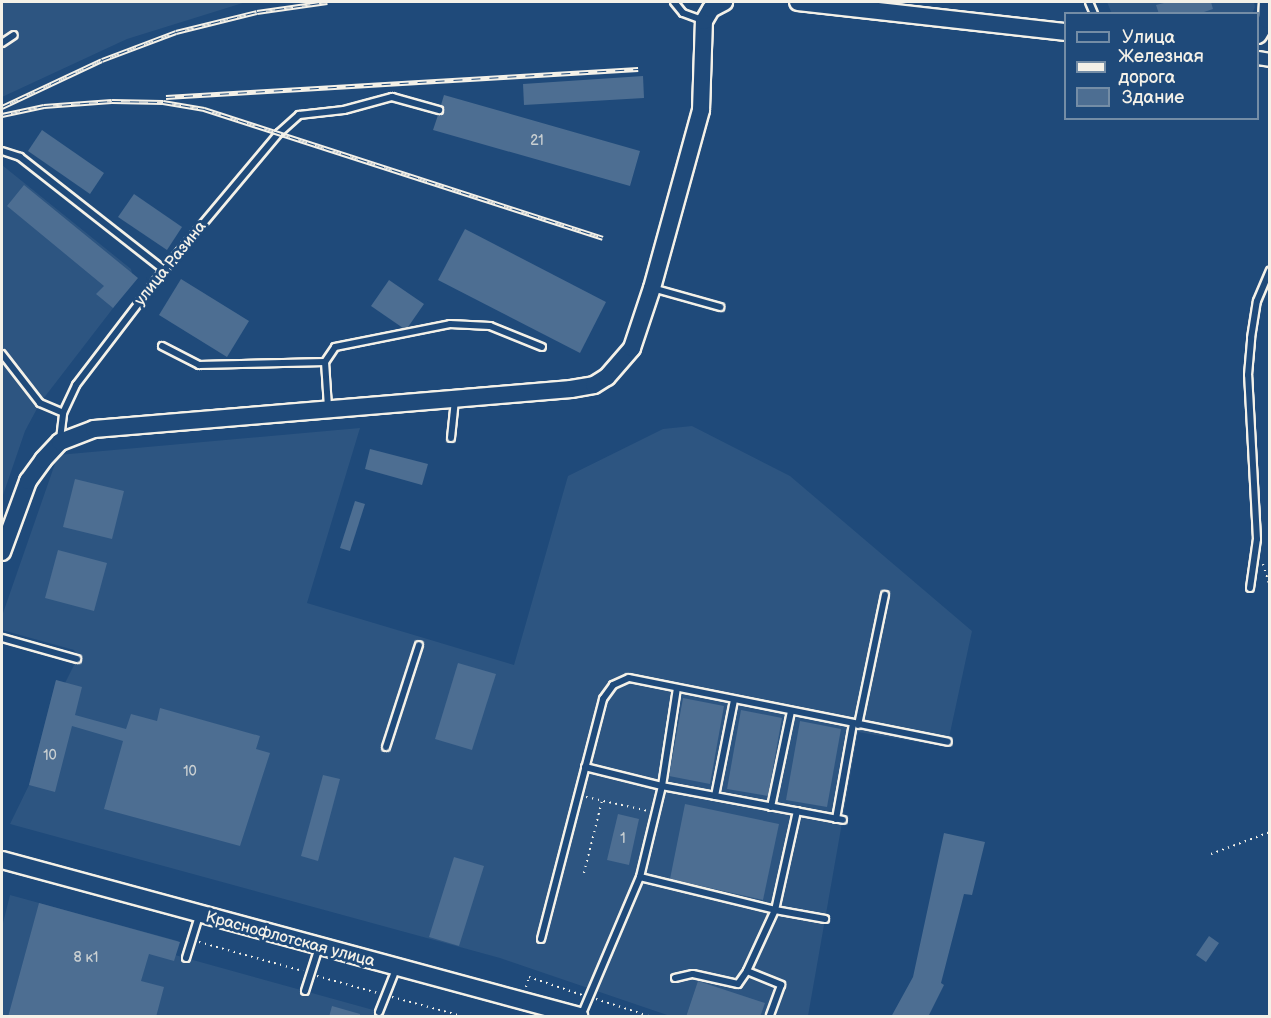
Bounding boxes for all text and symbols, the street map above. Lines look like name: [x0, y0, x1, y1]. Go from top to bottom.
legend: [1064, 12, 1259, 120]
text: Улица: [1122, 27, 1175, 48]
text: Железная дорога: [1118, 46, 1204, 88]
text: Здание: [1122, 87, 1184, 108]
house number: 21: [530, 133, 544, 149]
street label: улица Разина: [131, 218, 211, 310]
house number: 10: [43, 748, 57, 764]
house number: 10: [183, 764, 197, 780]
house number: 1: [620, 831, 626, 847]
street label: Краснофлотская улица: [203, 908, 377, 972]
house number: 8 к1: [74, 950, 98, 966]

